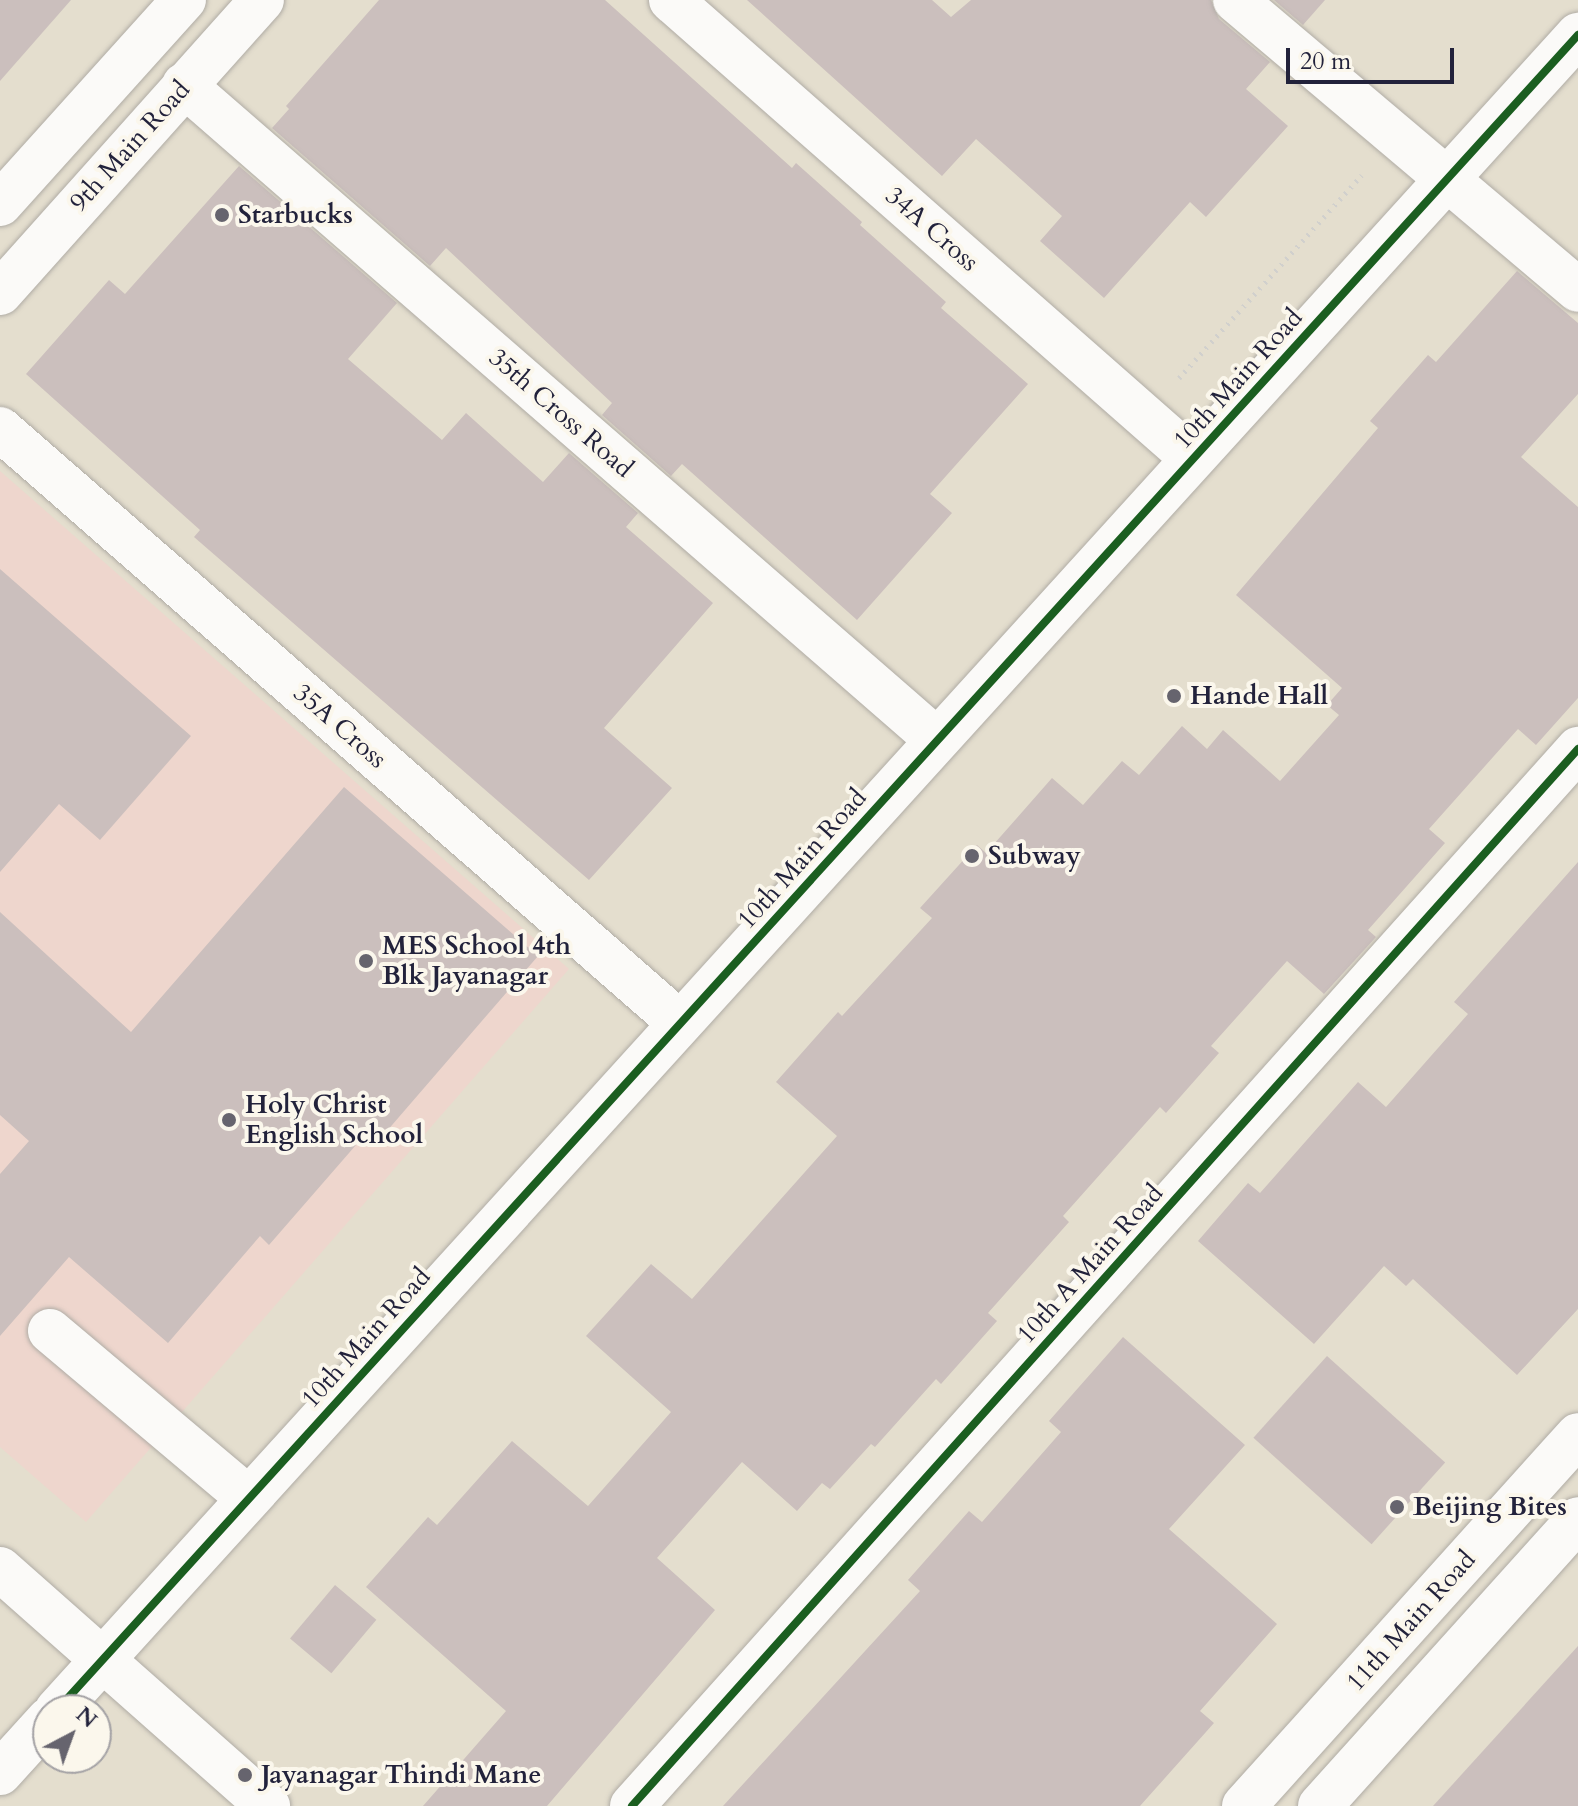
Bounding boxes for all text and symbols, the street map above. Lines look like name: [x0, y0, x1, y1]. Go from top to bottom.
scale bar: [1290, 32, 1458, 82]
text: 20 m: [1300, 45, 1351, 78]
street label: 9th Main Road: [63, 74, 197, 218]
street label: 34A Cross: [879, 180, 985, 278]
place label: Starbucks: [238, 199, 353, 231]
marker: Starbucks: [213, 206, 231, 224]
street label: 10th Main Road: [1167, 302, 1309, 456]
street label: 35th Cross Road: [482, 342, 640, 484]
street label: 35A Cross: [287, 677, 393, 775]
place label: Hande Hall: [1190, 680, 1328, 712]
marker: Hande Hall: [1165, 687, 1183, 705]
street label: 10th Main Road: [731, 782, 873, 936]
place label: Subway: [988, 840, 1081, 872]
marker: Subway: [963, 847, 981, 865]
place label: MES School 4th Blk Jayanagar: [382, 930, 571, 992]
marker: MES School 4th Blk Jayanagar: [357, 952, 375, 970]
place label: Holy Christ English School: [245, 1089, 423, 1150]
marker: Holy Christ English School: [220, 1111, 238, 1129]
street label: 10th A Main Road: [1010, 1178, 1170, 1350]
street label: 10th Main Road: [295, 1261, 437, 1415]
place label: Beijing Bites: [1413, 1491, 1567, 1523]
marker: Beijing Bites: [1388, 1498, 1406, 1516]
street label: 11th Main Road: [1340, 1544, 1482, 1698]
north arrow: [32, 1694, 112, 1774]
text: N: [69, 1700, 103, 1735]
place label: Jayanagar Thindi Mane: [261, 1759, 541, 1791]
marker: Jayanagar Thindi Mane: [236, 1766, 254, 1784]

